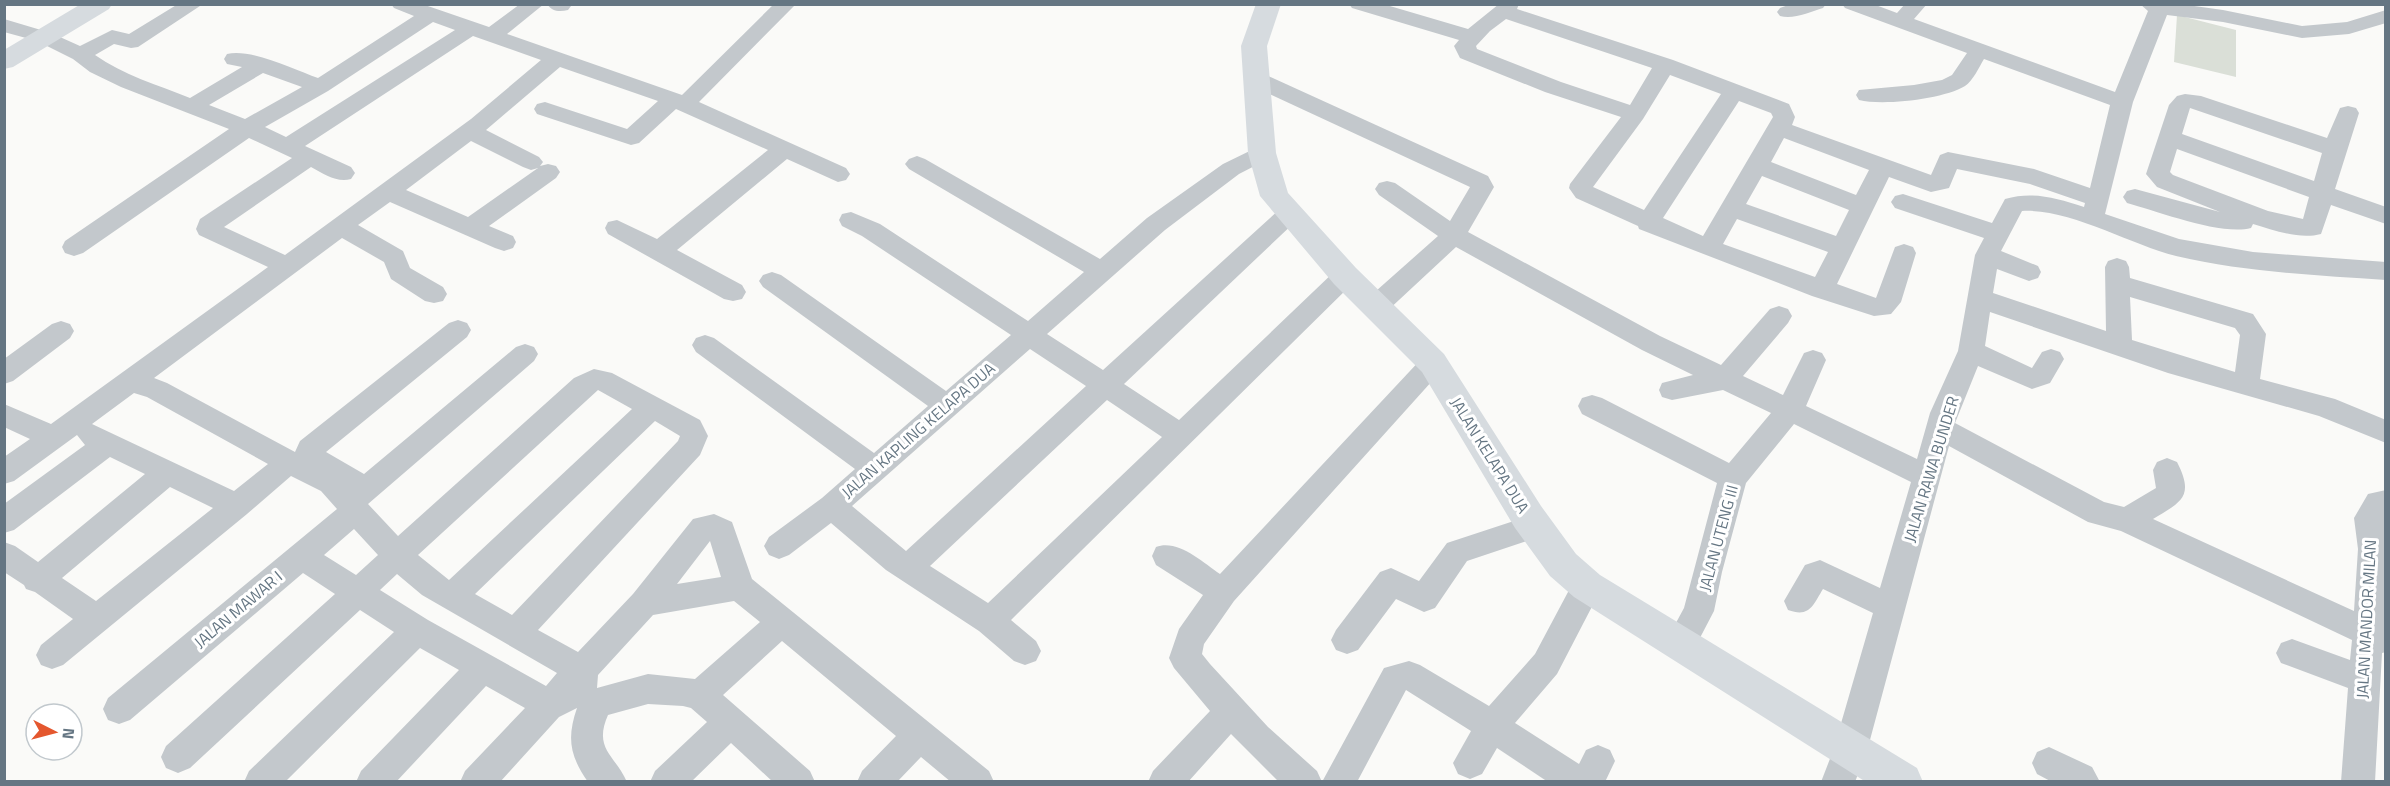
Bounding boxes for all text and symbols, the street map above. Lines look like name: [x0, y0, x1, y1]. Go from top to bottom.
street label: JALAN KAPLING KELAPA DUA: [836, 356, 1001, 504]
street label: JALAN KELAPA DUA: [1445, 392, 1536, 518]
street label: JALAN RAWA BUNDER: [1897, 393, 1965, 545]
street label: JALAN UTENG III: [1692, 482, 1744, 594]
street label: JALAN MANDOR MILAN: [2350, 539, 2382, 699]
street label: JALAN MAWAR I: [189, 565, 287, 653]
north arrow: [24, 702, 84, 762]
text: N: [56, 727, 81, 740]

